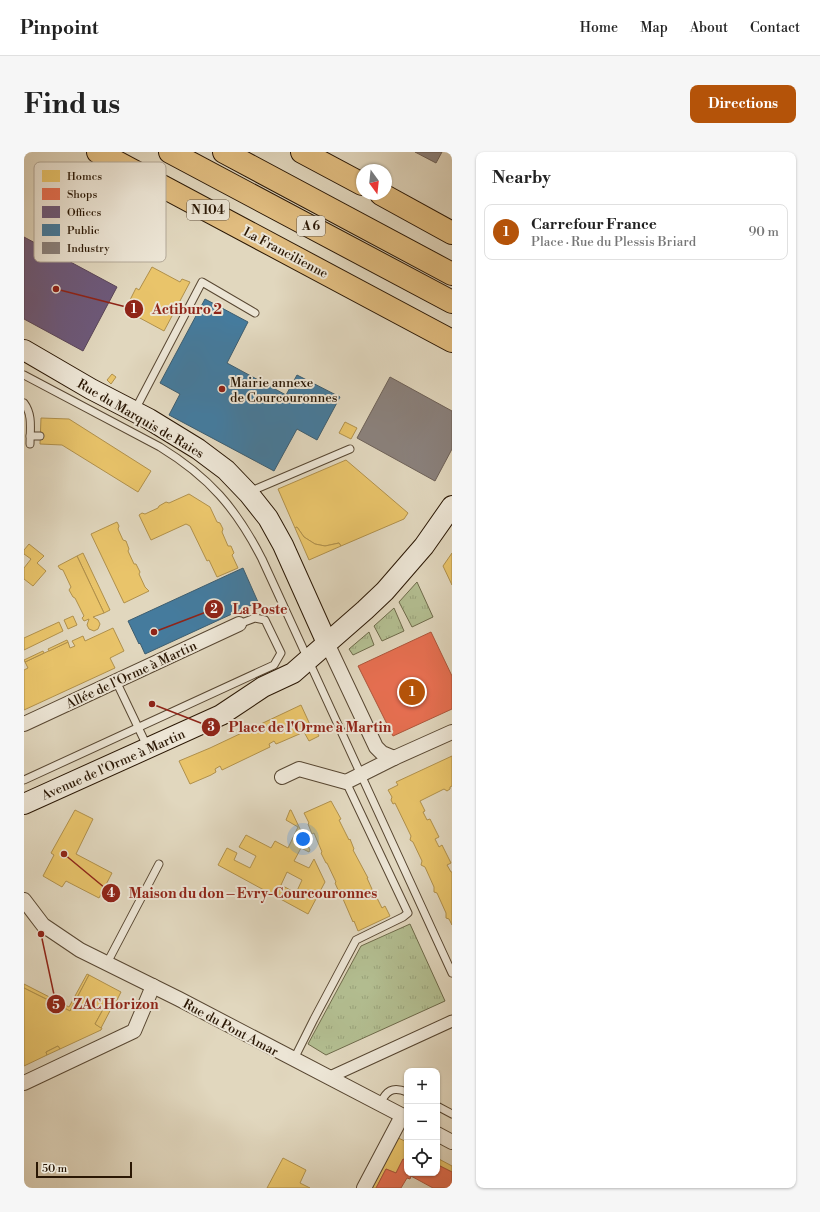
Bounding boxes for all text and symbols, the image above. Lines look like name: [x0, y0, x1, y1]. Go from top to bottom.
text: Pinpoint: [20, 16, 99, 40]
text: Home: [580, 19, 618, 37]
text: Map: [640, 19, 668, 37]
text: About: [690, 19, 728, 37]
text: Contact: [750, 19, 800, 37]
button: Directions: [690, 85, 796, 123]
text: Find us: [24, 87, 120, 122]
legend: [34, 162, 166, 262]
north arrow: [356, 164, 392, 200]
text: Nearby: [492, 167, 551, 189]
text: Homes: [67, 170, 102, 184]
text: Shops: [67, 188, 97, 202]
road number: N 104: [187, 200, 229, 220]
text: Offices: [67, 206, 102, 220]
text: Carrefour France: [531, 215, 657, 234]
road number: A 6: [297, 216, 325, 236]
text: Public: [67, 224, 100, 238]
street label: La Francilienne: [240, 224, 331, 282]
text: 1: [503, 224, 509, 240]
text: 90 m: [748, 224, 779, 240]
text: Place · Rue du Plessis Briard: [531, 234, 696, 250]
text: Industry: [67, 242, 110, 256]
callout: Actiburo 2: [124, 296, 230, 322]
text: Actiburo 2: [151, 301, 222, 319]
text: 1: [131, 302, 137, 317]
place label: Mairie annexe de Courcouronnes: [230, 375, 338, 406]
street label: Rue du Marquis de Raies: [74, 376, 207, 462]
marker: Mairie annexe de Courcouronnes: [217, 384, 227, 394]
callout: La Poste: [204, 596, 295, 622]
text: La Poste: [232, 601, 288, 619]
text: 2: [210, 602, 218, 617]
street label: Allée de l'Orme à Martin: [63, 637, 200, 713]
pin: 1: [399, 677, 425, 707]
callout: Place de l'Orme à Martin: [201, 714, 400, 740]
text: Place de l'Orme à Martin: [229, 719, 392, 737]
text: 3: [207, 720, 215, 735]
street label: Avenue de l'Orme à Martin: [38, 726, 188, 804]
your location: [293, 829, 313, 849]
callout: Maison du don – Evry-Courcouronnes: [101, 880, 385, 906]
text: Maison du don – Evry-Courcouronnes: [129, 885, 377, 903]
text: 4: [107, 886, 115, 901]
callout: ZAC Horizon: [46, 991, 167, 1017]
text: ZAC Horizon: [73, 996, 159, 1014]
street label: Rue du Pont Amar: [180, 996, 281, 1060]
text: 5: [52, 998, 60, 1013]
map controls: [404, 1068, 440, 1176]
button: +: [404, 1068, 440, 1104]
button: −: [404, 1104, 440, 1140]
button: locate: [404, 1140, 440, 1176]
scale bar: [36, 1160, 132, 1179]
text: 50 m: [42, 1162, 67, 1176]

